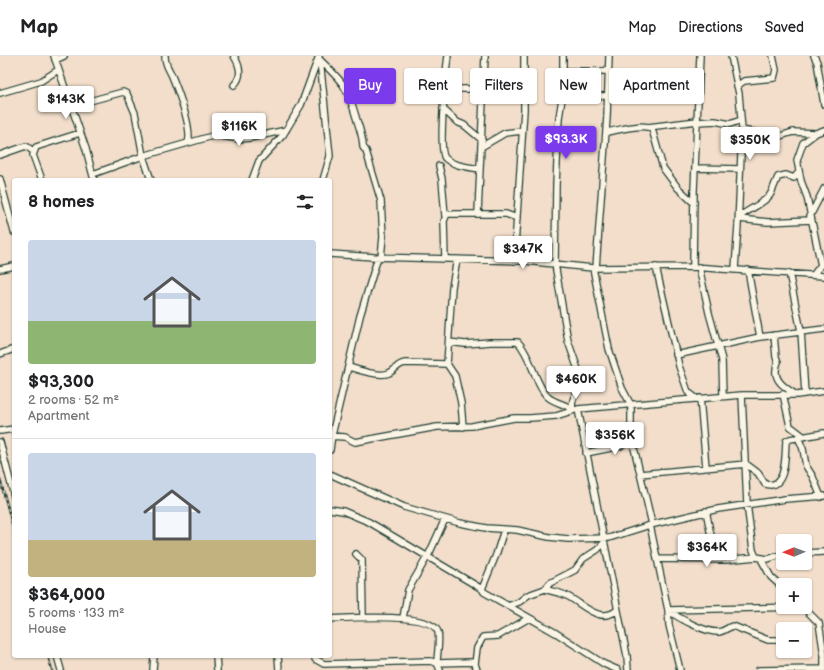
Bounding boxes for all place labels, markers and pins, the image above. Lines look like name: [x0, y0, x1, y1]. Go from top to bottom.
pin: $143K: [38, 86, 94, 120]
pin: $116K: [211, 113, 267, 147]
pin: $93.3K: [533, 126, 599, 160]
pin: $350K: [722, 127, 778, 161]
pin: $347K: [495, 236, 551, 270]
pin: $460K: [548, 366, 604, 400]
pin: $356K: [587, 422, 643, 456]
pin: $364K: [679, 534, 735, 568]

